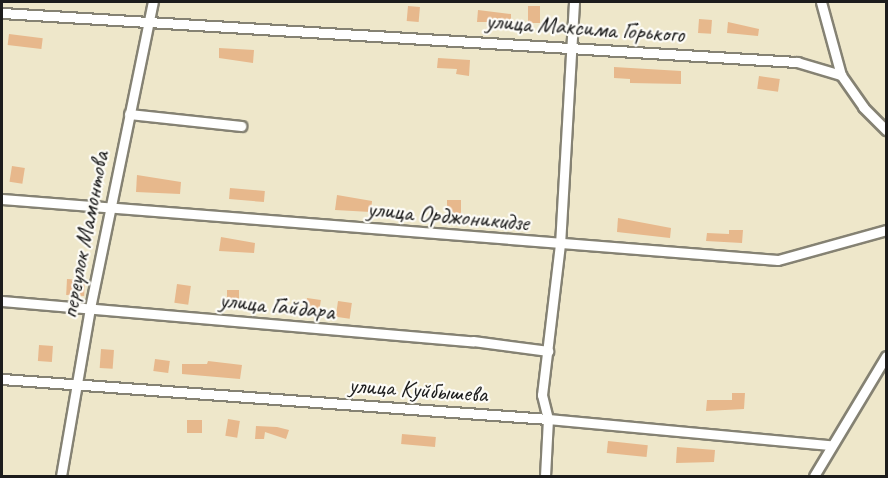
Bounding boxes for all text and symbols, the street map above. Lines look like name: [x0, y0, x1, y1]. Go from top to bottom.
street label: улица Максима Горького: [486, 7, 684, 49]
street label: переулок Мамонтова: [55, 149, 115, 321]
street label: улица Орджоникидзе: [367, 195, 529, 237]
street label: улица Гайдара: [218, 286, 336, 326]
street label: улица Куйбышева: [348, 371, 488, 409]

